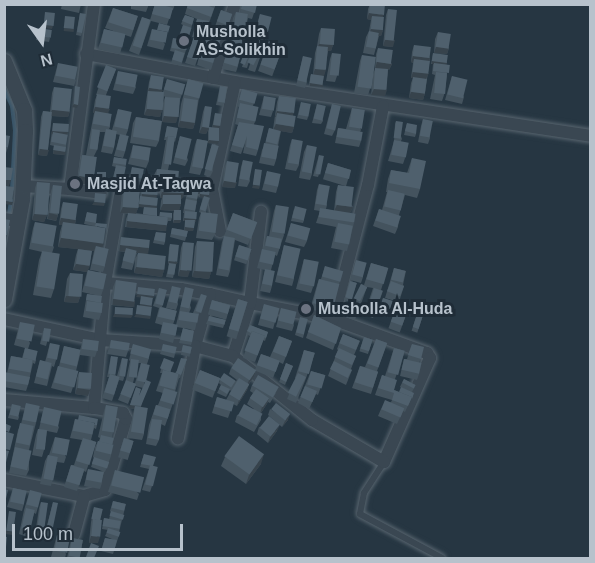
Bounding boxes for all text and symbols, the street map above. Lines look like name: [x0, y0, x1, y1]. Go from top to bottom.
north arrow: [12, 12, 72, 72]
place label: Musholla AS-Solikhin: [196, 22, 286, 60]
marker: Musholla AS-Solikhin: [177, 34, 191, 48]
text: N: [39, 50, 54, 70]
place label: Masjid At-Taqwa: [87, 174, 212, 194]
marker: Masjid At-Taqwa: [68, 177, 82, 191]
place label: Musholla Al-Huda: [318, 299, 453, 319]
marker: Musholla Al-Huda: [299, 302, 313, 316]
scale bar: [15, 512, 186, 550]
text: 100 m: [23, 524, 73, 544]

